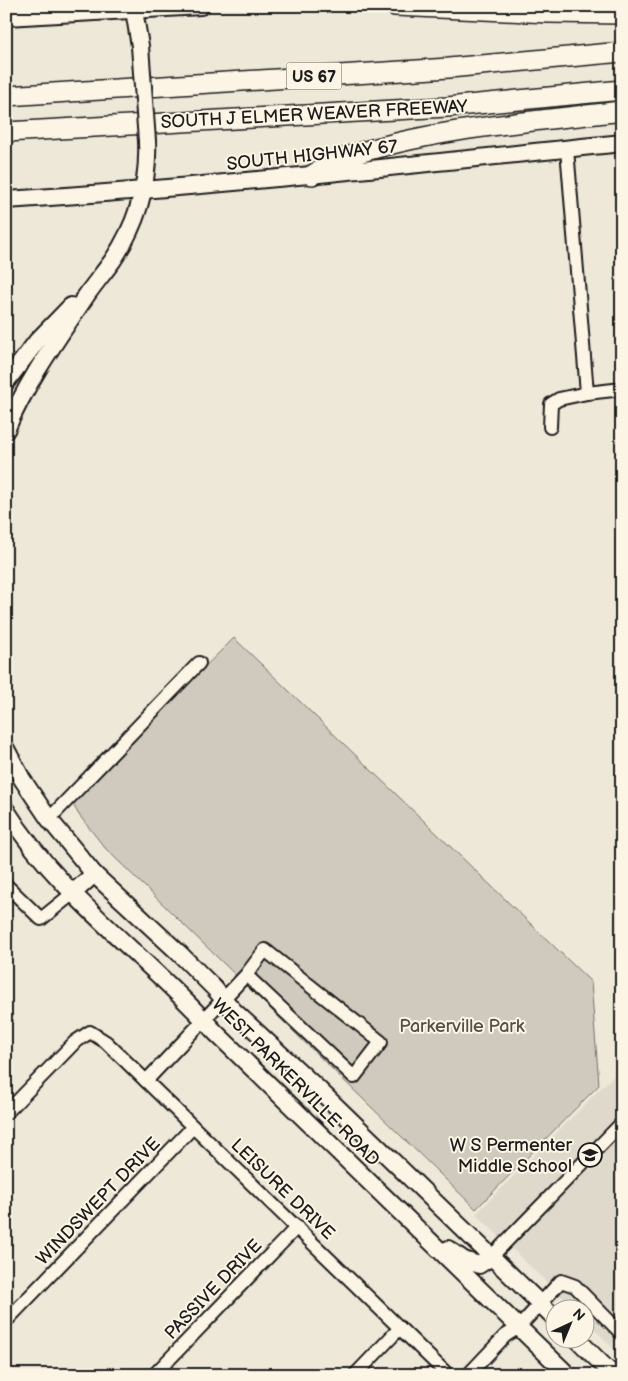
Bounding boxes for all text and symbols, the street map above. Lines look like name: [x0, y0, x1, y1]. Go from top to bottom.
road number: US 67: [286, 62, 342, 90]
street label: SOUTH J ELMER WEAVER FREEWAY: [160, 96, 468, 133]
street label: SOUTH HIGHWAY 67: [226, 136, 399, 175]
street label: WEST PARKERVILLE ROAD: [207, 994, 384, 1171]
park label: Parkerville Park: [399, 1016, 525, 1037]
street label: WINDSWEPT DRIVE: [32, 1133, 165, 1269]
street label: LEISURE DRIVE: [226, 1135, 339, 1244]
place label: W S Permenter Middle School: [450, 1135, 572, 1177]
school or university icon: W S Permenter Middle School: [577, 1142, 603, 1168]
street label: PASSIVE DRIVE: [160, 1235, 266, 1344]
north arrow: [546, 1298, 596, 1348]
text: N: [569, 1305, 588, 1325]

